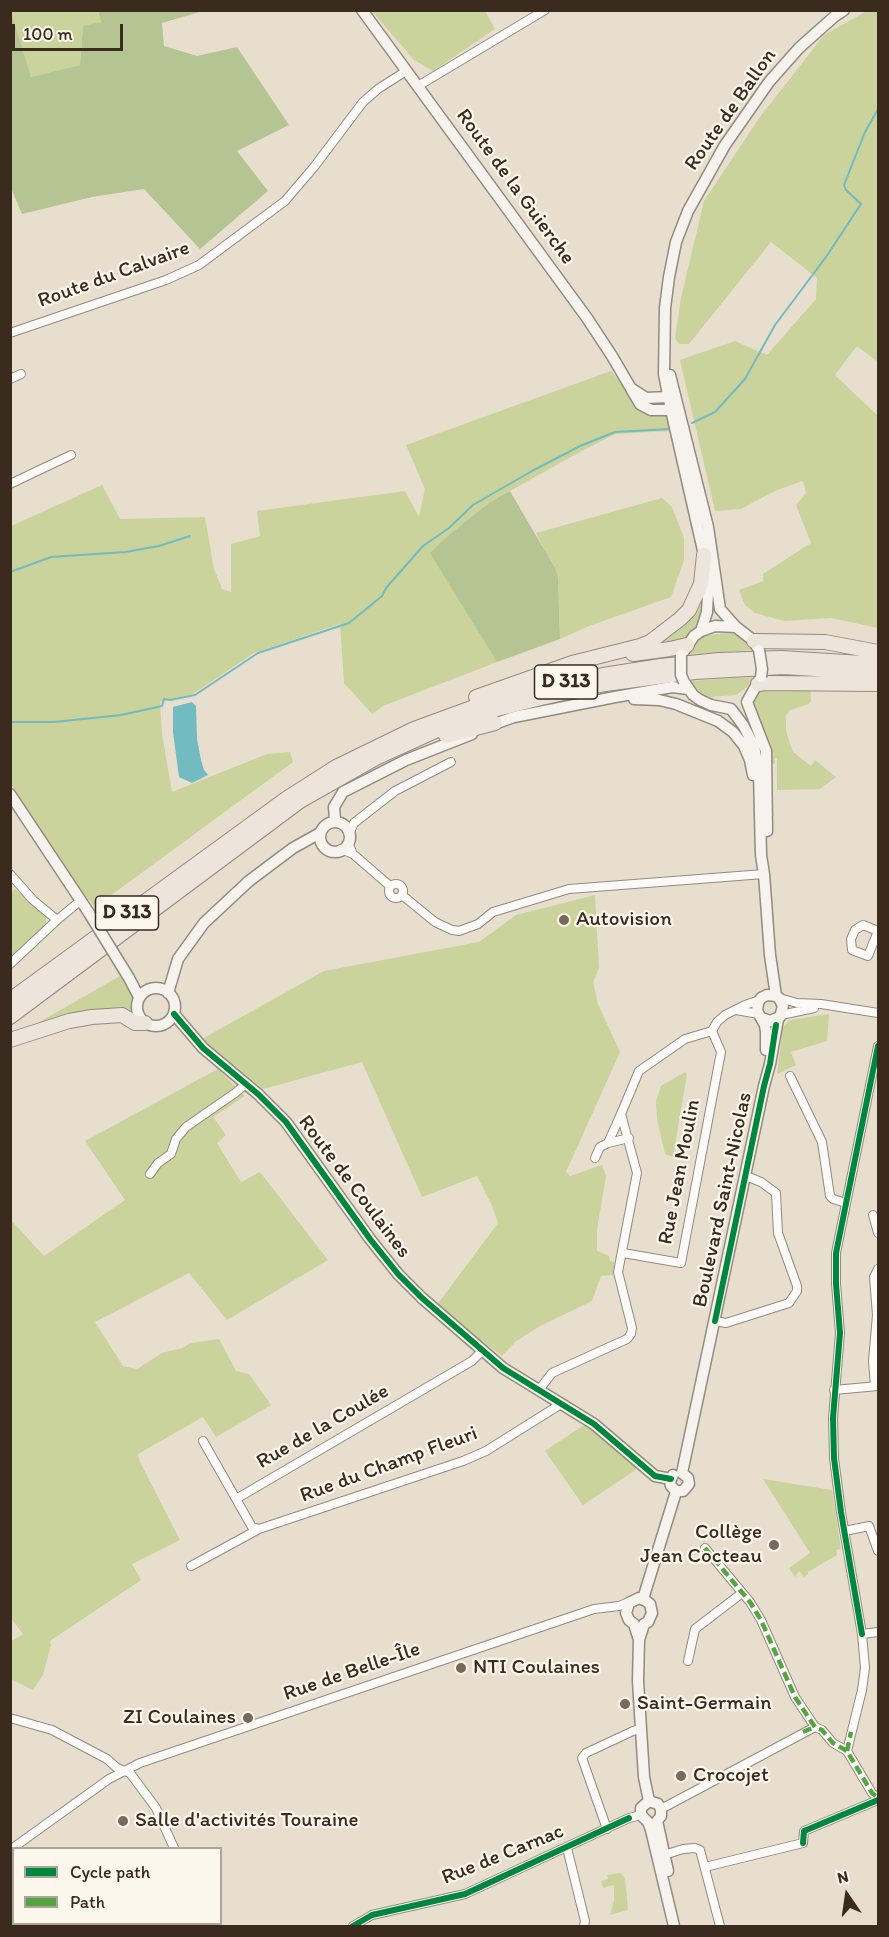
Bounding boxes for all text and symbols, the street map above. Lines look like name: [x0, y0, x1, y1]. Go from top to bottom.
scale bar: [15, 12, 126, 50]
text: 100 m: [23, 23, 73, 45]
street label: Route de Ballon: [680, 44, 782, 176]
street label: Route de la Guierche: [450, 104, 580, 270]
street label: Route du Calvaire: [35, 236, 193, 314]
road number: D 313: [534, 665, 598, 699]
road number: D 313: [96, 896, 158, 930]
place label: Autovision: [576, 907, 672, 933]
marker: Autovision: [557, 913, 571, 927]
street label: Boulevard Saint-Nicolas: [688, 1090, 758, 1310]
street label: Rue Jean Moulin: [654, 1097, 706, 1247]
street label: Route de Coulaines: [292, 1111, 416, 1263]
street label: Rue de la Coulée: [252, 1379, 394, 1475]
street label: Rue du Champ Fleuri: [297, 1421, 481, 1509]
place label: Collège Jean Cocteau: [640, 1520, 762, 1570]
marker: Collège Jean Cocteau: [767, 1538, 781, 1552]
street label: Rue de Belle-Île: [280, 1637, 424, 1707]
place label: NTI Coulaines: [473, 1655, 600, 1681]
marker: NTI Coulaines: [454, 1661, 468, 1675]
place label: Saint-Germain: [637, 1691, 771, 1717]
marker: Saint-Germain: [618, 1697, 632, 1711]
place label: ZI Coulaines: [123, 1705, 236, 1731]
marker: ZI Coulaines: [241, 1711, 255, 1725]
place label: Crocojet: [693, 1763, 769, 1789]
marker: Crocojet: [674, 1769, 688, 1783]
place label: Salle d'activités Touraine: [135, 1808, 358, 1834]
marker: Salle d'activités Touraine: [116, 1814, 130, 1828]
street label: Rue de Carnac: [438, 1819, 568, 1891]
legend: [12, 1847, 222, 1925]
text: Cycle path: [70, 1861, 150, 1883]
north arrow: [817, 1865, 877, 1925]
text: N: [835, 1867, 850, 1887]
text: Path: [70, 1891, 105, 1913]

